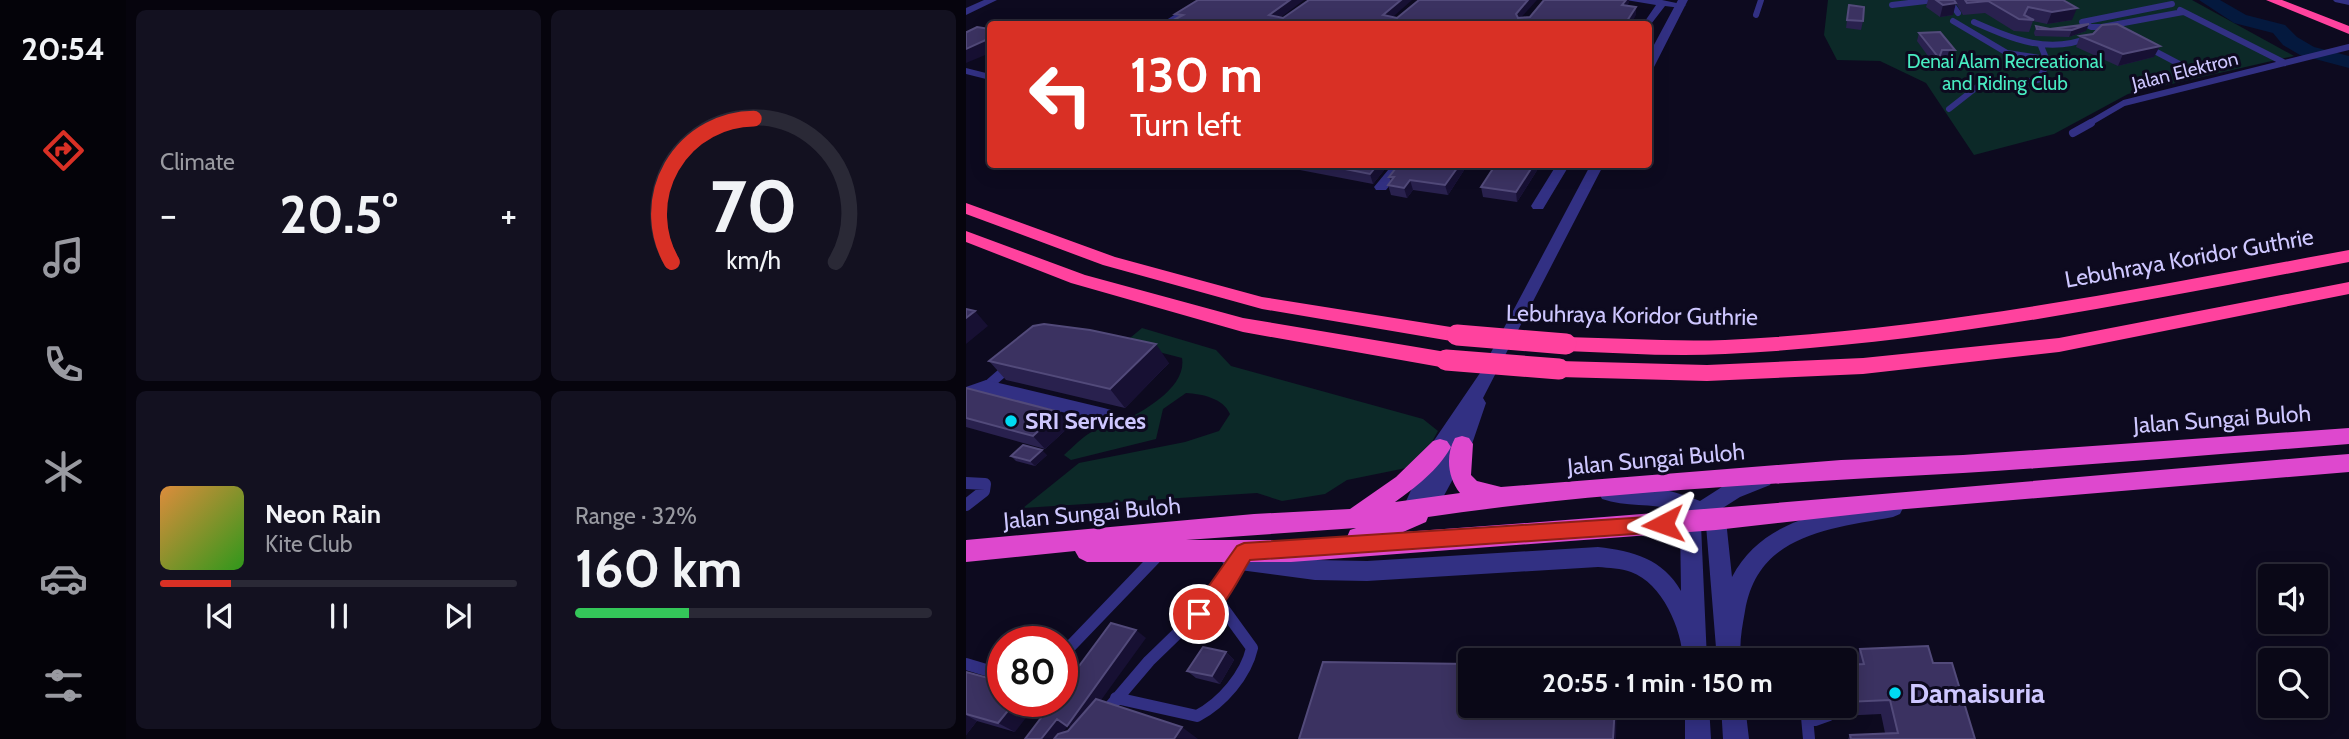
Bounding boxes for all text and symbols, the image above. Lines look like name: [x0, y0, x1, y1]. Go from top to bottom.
text: 20:54: [21, 29, 105, 68]
text: 130 m: [1130, 45, 1263, 104]
street label: Jalan Elektron: [2129, 47, 2241, 96]
icon: left: [1015, 49, 1106, 140]
park label: Denai Alam Recreational and Riding Club: [1907, 50, 2104, 95]
text: Turn left: [1130, 105, 1241, 144]
icon: directions: [39, 126, 88, 175]
text: Climate: [160, 148, 235, 176]
text: 70: [710, 162, 797, 250]
text: 20.5°: [279, 183, 398, 246]
text: −: [160, 191, 177, 238]
text: +: [500, 191, 517, 238]
street label: Lebuhraya Koridor Guthrie: [2062, 222, 2316, 294]
icon: music: [39, 233, 88, 282]
text: km/h: [726, 244, 781, 274]
street label: Lebuhraya Koridor Guthrie: [1506, 299, 1758, 331]
icon: phone: [39, 340, 88, 389]
street label: Jalan Sungai Buloh: [2131, 399, 2312, 439]
place label: SRI Services: [1025, 407, 1146, 435]
marker: SRI Services: [1003, 413, 1019, 429]
street label: Jalan Sungai Buloh: [1565, 437, 1746, 481]
icon: climate: [39, 447, 88, 496]
position arrow: [1626, 487, 1700, 561]
street label: Jalan Sungai Buloh: [1001, 491, 1182, 535]
text: Neon Rain: [265, 498, 381, 530]
text: Range · 32%: [575, 502, 697, 530]
text: Kite Club: [265, 530, 352, 558]
text: 160 km: [575, 537, 742, 600]
icon: car: [39, 554, 88, 603]
map controls: [2258, 564, 2328, 718]
button: sound: [2258, 564, 2328, 634]
pin: [1169, 584, 1229, 644]
icon: arrive: [1180, 595, 1218, 633]
icon: previous: [201, 597, 239, 635]
icon: pause: [320, 597, 358, 635]
icon: next: [439, 597, 477, 635]
speed limit sign: 80: [987, 626, 1078, 717]
button: search: [2258, 648, 2328, 718]
icon: filters: [39, 661, 88, 710]
text: 20:55 · 1 min · 150 m: [1542, 667, 1773, 699]
place label: Damaisuria: [1909, 676, 2045, 710]
marker: Damaisuria: [1887, 685, 1903, 701]

